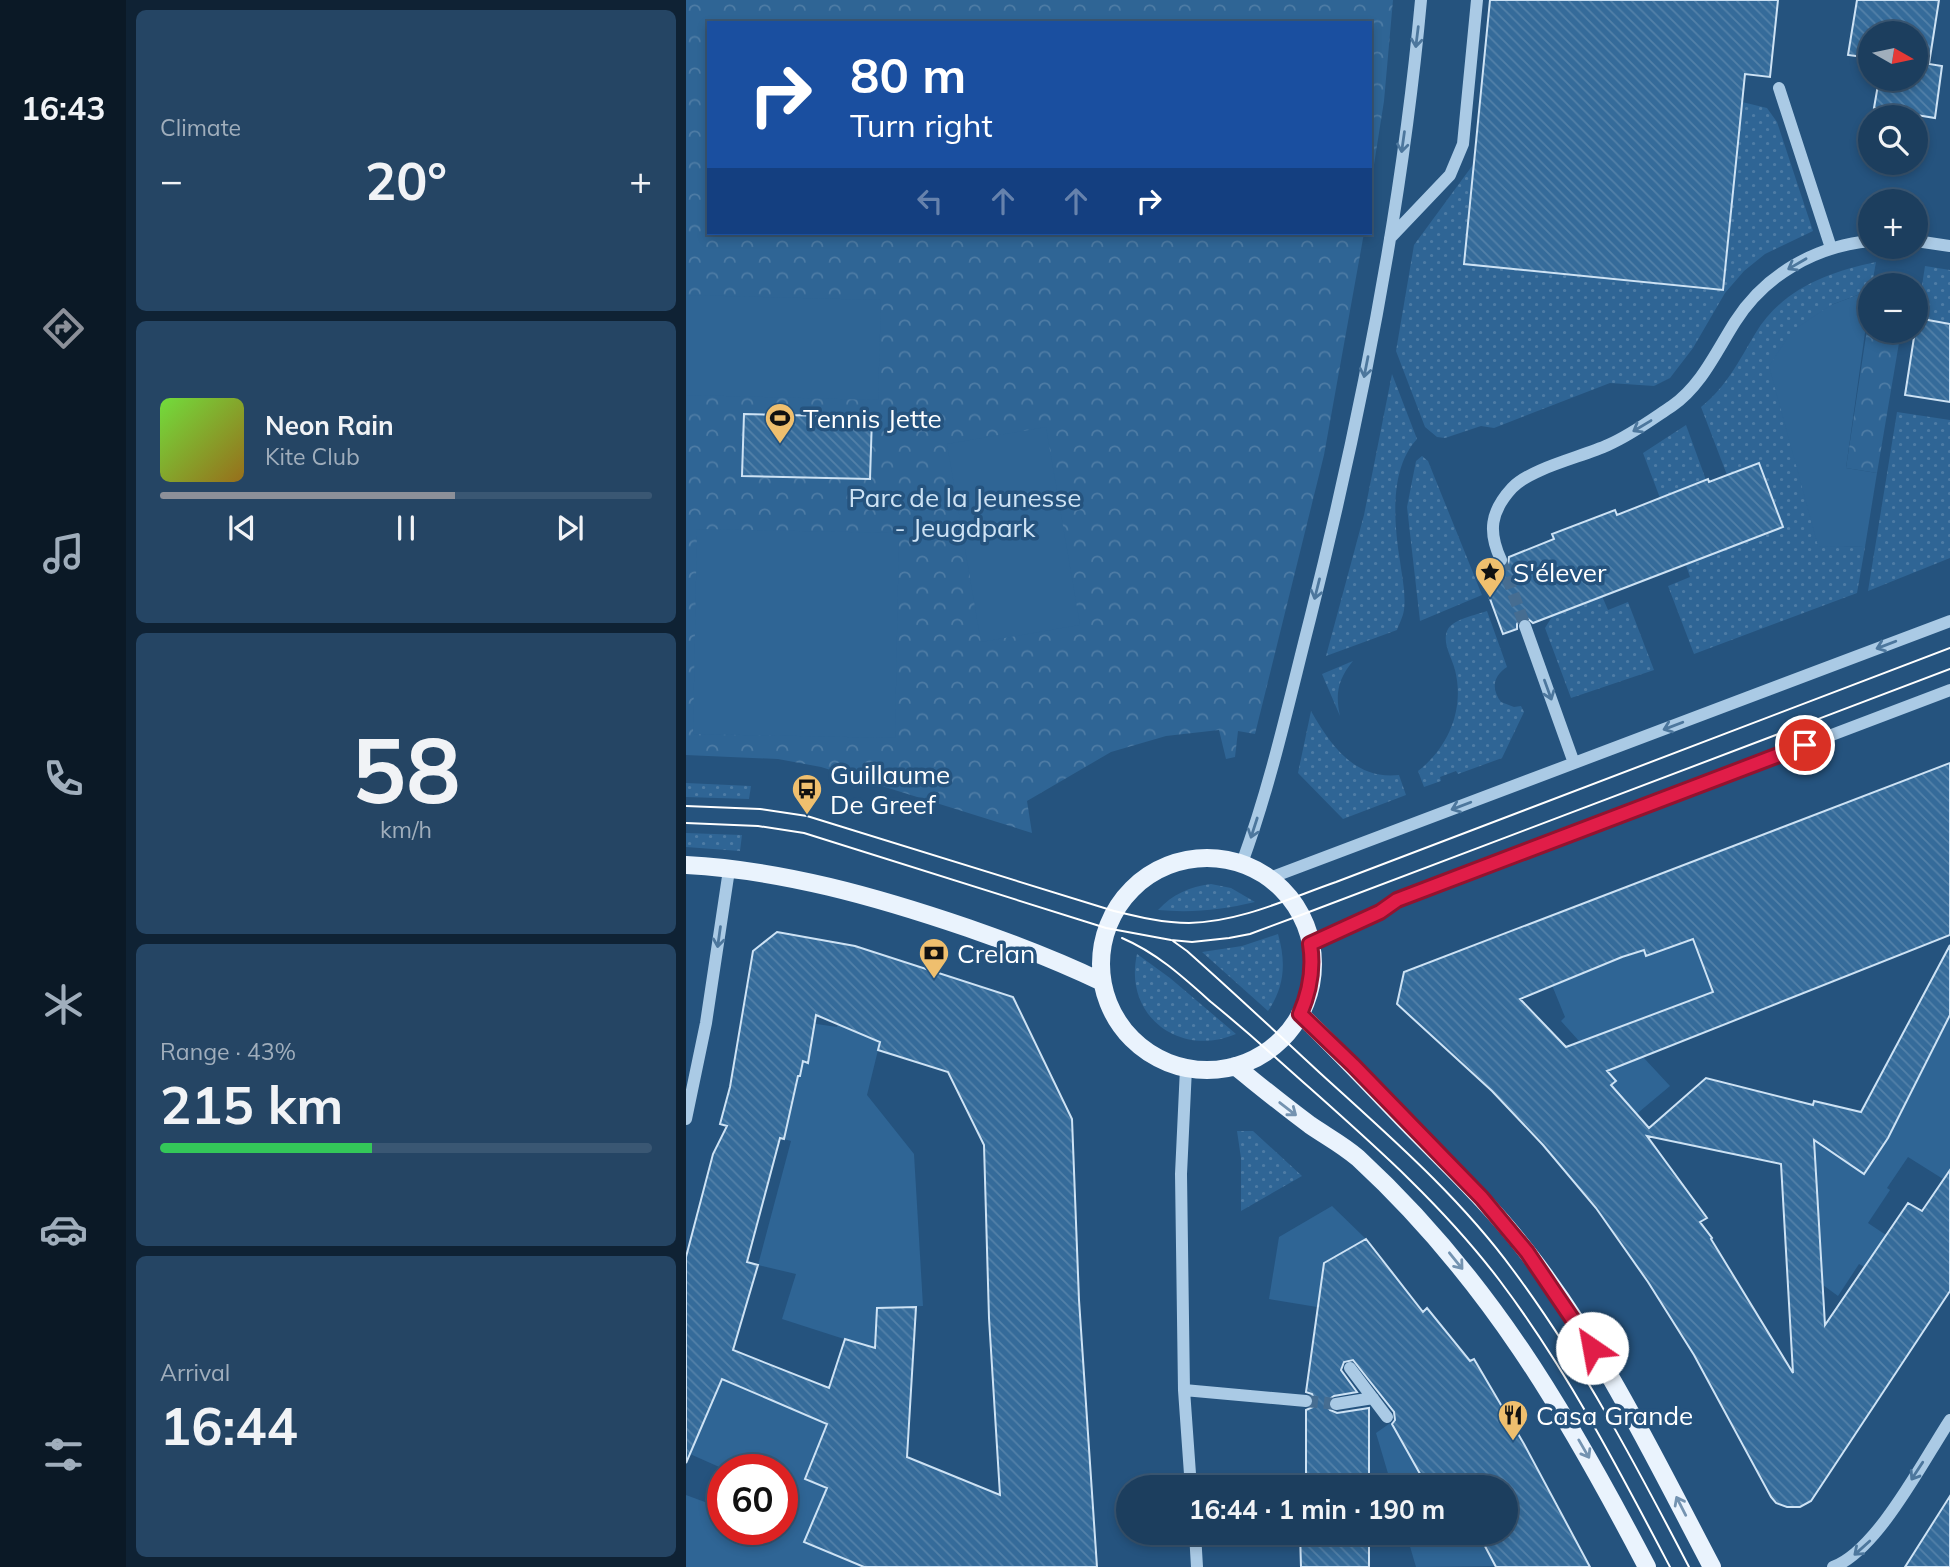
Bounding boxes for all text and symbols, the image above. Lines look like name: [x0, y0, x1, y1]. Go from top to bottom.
north arrow: [1858, 21, 1928, 91]
map controls: [1858, 21, 1928, 343]
one-way arrow: [1410, 25, 1423, 48]
text: 80 m: [850, 44, 966, 105]
icon: right: [735, 49, 826, 140]
text: 16:43: [21, 88, 105, 128]
text: Turn right: [850, 105, 993, 145]
button: search: [1858, 105, 1928, 175]
text: Climate: [160, 113, 241, 142]
one-way arrow: [1396, 130, 1409, 153]
text: 20°: [365, 148, 447, 213]
text: −: [160, 156, 183, 204]
text: +: [629, 156, 652, 204]
icon: left: [911, 182, 949, 220]
icon: ahead: [984, 182, 1022, 220]
icon: ahead: [1057, 182, 1095, 220]
icon: right: [1130, 182, 1168, 220]
button: +: [1858, 189, 1928, 259]
one-way arrow: [1787, 257, 1807, 271]
button: −: [1858, 273, 1928, 343]
icon: directions: [39, 304, 88, 353]
one-way arrow: [1359, 355, 1373, 378]
sports icon: Tennis Jette: [763, 401, 797, 445]
place label: Tennis Jette: [803, 402, 942, 435]
text: Neon Rain: [265, 409, 394, 442]
one-way arrow: [1633, 419, 1653, 433]
text: Kite Club: [265, 442, 360, 471]
park label: Parc de la Jeunesse - Jeugdpark: [849, 481, 1081, 544]
icon: previous: [223, 509, 261, 547]
icon: pause: [387, 509, 425, 547]
icon: next: [551, 509, 589, 547]
icon: music: [39, 529, 88, 578]
place icon: S'élever: [1473, 555, 1507, 599]
place label: S'élever: [1513, 556, 1607, 589]
one-way arrow: [1310, 577, 1323, 600]
one-way arrow: [1876, 640, 1898, 653]
one-way arrow: [1543, 679, 1555, 701]
text: 58: [351, 712, 461, 826]
pin: [1775, 715, 1835, 775]
one-way arrow: [1663, 720, 1685, 733]
icon: arrive: [1786, 726, 1824, 764]
icon: phone: [39, 754, 88, 803]
place label: Guillaume De Greef: [830, 758, 950, 821]
bus stop icon: Guillaume De Greef: [790, 772, 824, 816]
one-way arrow: [1450, 801, 1472, 814]
text: km/h: [380, 815, 432, 844]
one-way arrow: [1247, 817, 1260, 839]
one-way arrow: [712, 925, 725, 948]
bank icon: Crelan: [917, 936, 951, 980]
place label: Crelan: [957, 937, 1035, 970]
icon: climate: [39, 980, 88, 1029]
text: Range · 43%: [160, 1037, 296, 1066]
text: 215 km: [160, 1072, 343, 1137]
one-way arrow: [1279, 1101, 1297, 1116]
icon: car: [39, 1205, 88, 1254]
one-way arrow: [1448, 1251, 1464, 1269]
position arrow: [1555, 1311, 1629, 1385]
text: Arrival: [160, 1358, 230, 1387]
text: 16:44: [160, 1393, 298, 1458]
restaurant icon: Casa Grande: [1496, 1398, 1530, 1442]
place label: Casa Grande: [1536, 1399, 1693, 1432]
icon: filters: [39, 1430, 88, 1479]
one-way arrow: [1577, 1438, 1591, 1458]
speed limit sign: 60: [707, 1454, 798, 1545]
one-way arrow: [1910, 1461, 1924, 1480]
text: 16:44 · 1 min · 190 m: [1189, 1493, 1445, 1526]
one-way arrow: [1673, 1497, 1687, 1517]
one-way arrow: [1854, 1540, 1871, 1557]

